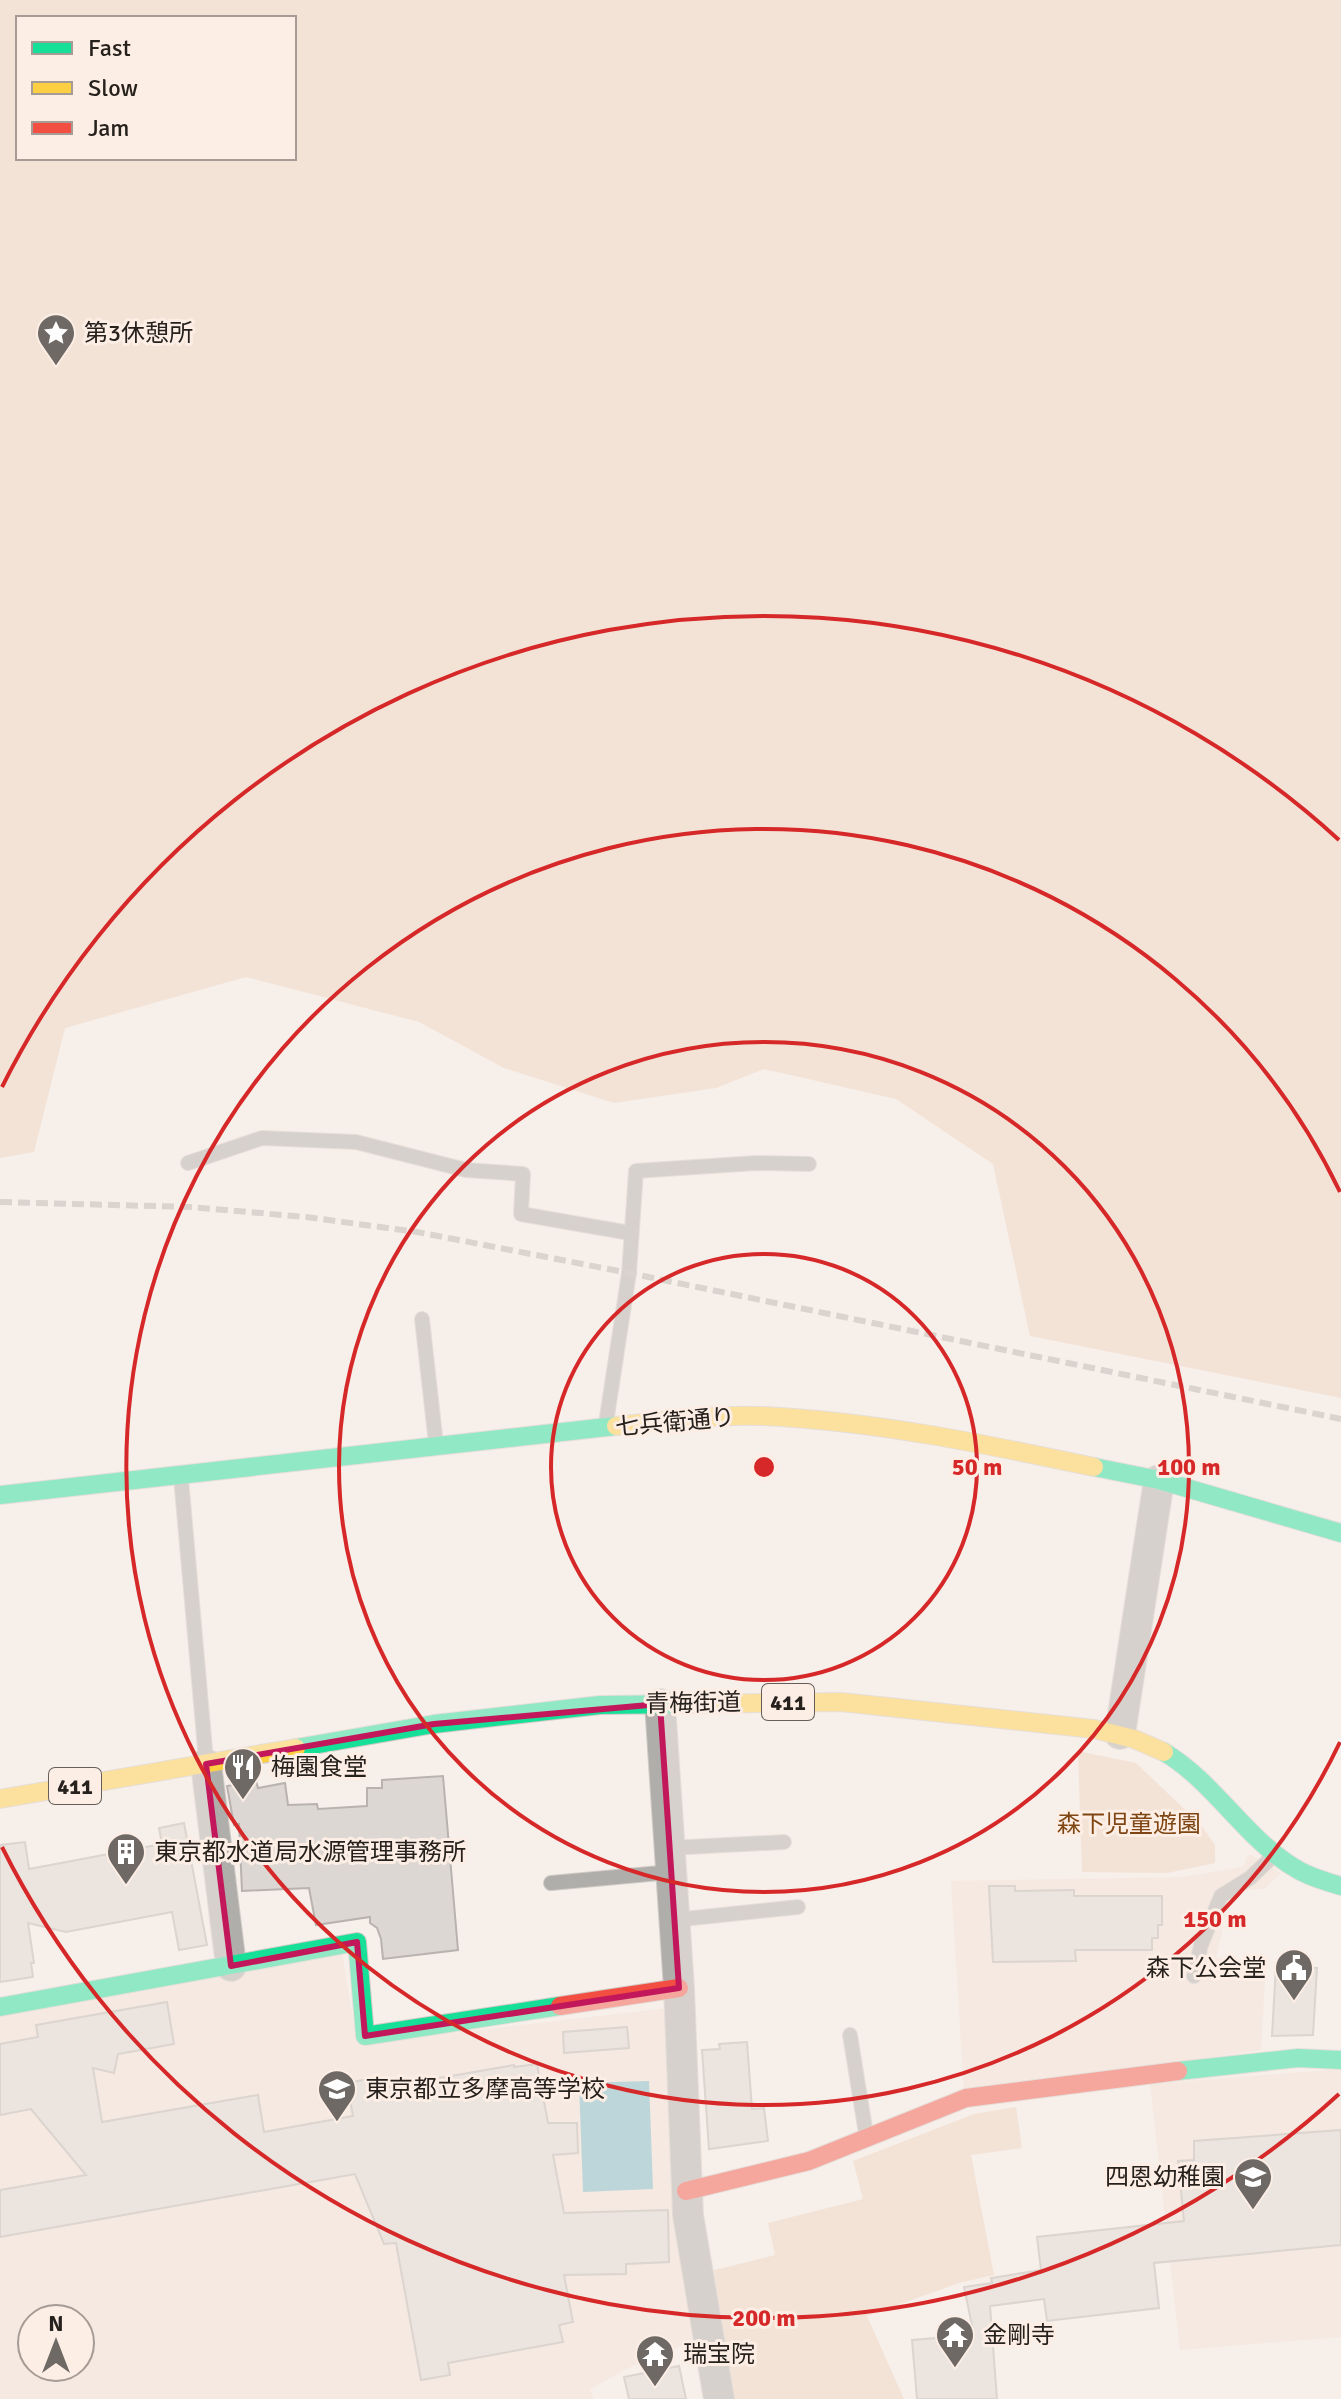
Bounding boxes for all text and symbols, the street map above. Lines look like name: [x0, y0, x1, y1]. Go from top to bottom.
legend: [16, 16, 296, 160]
text: Fast: [88, 33, 131, 63]
text: Slow: [88, 73, 138, 103]
text: Jam: [88, 113, 129, 143]
place icon: 第3休憩所: [35, 312, 77, 367]
place label: 第3休憩所: [84, 318, 193, 348]
street label: 七兵衛通り: [614, 1402, 736, 1442]
text: 50 m: [952, 1452, 1002, 1482]
text: 100 m: [1157, 1452, 1221, 1482]
centre of rings: [750, 1453, 778, 1481]
road number: 411: [762, 1684, 814, 1720]
street label: 青梅街道: [645, 1687, 741, 1719]
restaurant icon: 梅園食堂: [222, 1746, 264, 1801]
place label: 梅園食堂: [271, 1752, 367, 1782]
road number: 411: [49, 1768, 101, 1804]
park label: 森下児童遊園: [1057, 1809, 1201, 1839]
building icon: 東京都水道局水源管理事務所: [105, 1831, 147, 1886]
place label: 東京都水道局水源管理事務所: [154, 1837, 466, 1867]
text: 150 m: [1183, 1904, 1247, 1934]
public building icon: 森下公会堂: [1273, 1947, 1315, 2002]
place label: 森下公会堂: [1146, 1953, 1266, 1983]
school or university icon: 東京都立多摩高等学校: [316, 2068, 358, 2123]
place label: 東京都立多摩高等学校: [365, 2074, 605, 2104]
school or university icon: 四恩幼稚園: [1232, 2156, 1274, 2211]
place label: 四恩幼稚園: [1105, 2162, 1225, 2192]
north arrow: [16, 2303, 96, 2383]
text: 200 m: [732, 2303, 796, 2333]
text: N: [48, 2310, 64, 2337]
temple icon: 金剛寺: [934, 2314, 976, 2369]
place label: 金剛寺: [983, 2320, 1055, 2350]
temple icon: 瑞宝院: [634, 2333, 676, 2388]
place label: 瑞宝院: [683, 2339, 755, 2369]

